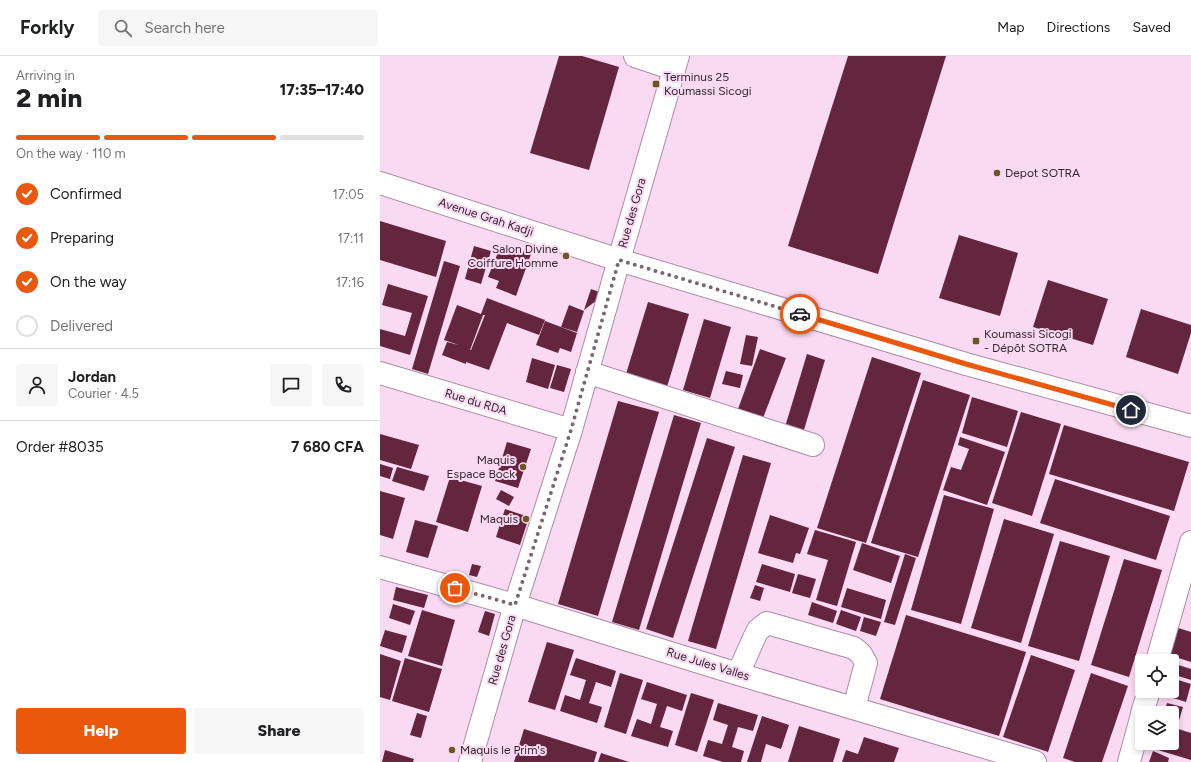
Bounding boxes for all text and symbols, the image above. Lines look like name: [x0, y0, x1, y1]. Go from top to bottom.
search box: [98, 10, 378, 46]
text: Forkly: [20, 16, 74, 39]
icon: search: [112, 17, 134, 39]
text: Search here: [144, 19, 225, 37]
text: Map: [997, 19, 1025, 36]
text: Directions: [1047, 19, 1110, 36]
text: Saved: [1132, 19, 1171, 36]
text: Arriving in: [16, 68, 75, 83]
place label: Terminus 25 Koumassi Sicogi: [664, 70, 752, 98]
marker: Terminus 25 Koumassi Sicogi: [651, 79, 661, 89]
text: 17:35–17:40: [280, 81, 364, 99]
text: 2 min: [16, 82, 82, 114]
text: On the way · 110 m: [16, 146, 126, 161]
place label: Depot SOTRA: [1005, 166, 1080, 180]
marker: Depot SOTRA: [992, 168, 1002, 178]
street label: Rue des Gora: [615, 176, 649, 250]
icon: check: [16, 183, 38, 205]
text: Confirmed: [50, 185, 122, 203]
text: 17:05: [333, 187, 364, 202]
street label: Avenue Grah Kadji: [437, 195, 535, 239]
icon: check: [16, 227, 38, 249]
text: Preparing: [50, 229, 114, 247]
text: 17:11: [338, 231, 364, 246]
place label: Salon Divine Coiffure Homme: [468, 242, 558, 270]
marker: Salon Divine Coiffure Homme: [561, 251, 571, 261]
icon: check: [16, 271, 38, 293]
text: On the way: [50, 273, 127, 291]
text: 17:16: [336, 275, 364, 290]
courier: [780, 294, 820, 334]
icon: car: [789, 303, 811, 325]
text: Delivered: [50, 317, 113, 335]
place label: Koumassi Sicogi - Dépôt SOTRA: [984, 327, 1072, 355]
marker: Koumassi Sicogi - Dépôt SOTRA: [971, 336, 981, 346]
button: person: [16, 364, 58, 406]
button: chat: [270, 364, 312, 406]
button: phone: [322, 364, 364, 406]
text: Jordan: [68, 368, 116, 386]
text: Courier · 4.5: [68, 386, 139, 401]
street label: Rue du RDA: [443, 386, 509, 418]
pin: [1114, 393, 1148, 427]
icon: home: [1120, 399, 1142, 421]
text: Order #8035: [16, 438, 104, 456]
text: 7 680 CFA: [291, 438, 364, 456]
place label: Maquis Espace Bock: [446, 453, 515, 481]
marker: Maquis Espace Bock: [518, 462, 528, 472]
place label: Maquis: [480, 512, 518, 526]
marker: Maquis: [521, 514, 531, 524]
pin: [438, 571, 472, 605]
icon: bag: [444, 577, 466, 599]
street label: Rue des Gora: [485, 613, 519, 687]
street label: Rue Jules Valles: [665, 645, 751, 683]
map controls: [1135, 654, 1179, 750]
button: locate: [1135, 654, 1179, 698]
button: layers: [1135, 706, 1179, 750]
button: Help: [16, 708, 186, 754]
button: Share: [194, 708, 364, 754]
place label: Maquis le Prim's: [460, 743, 546, 757]
marker: Maquis le Prim's: [447, 745, 457, 755]

